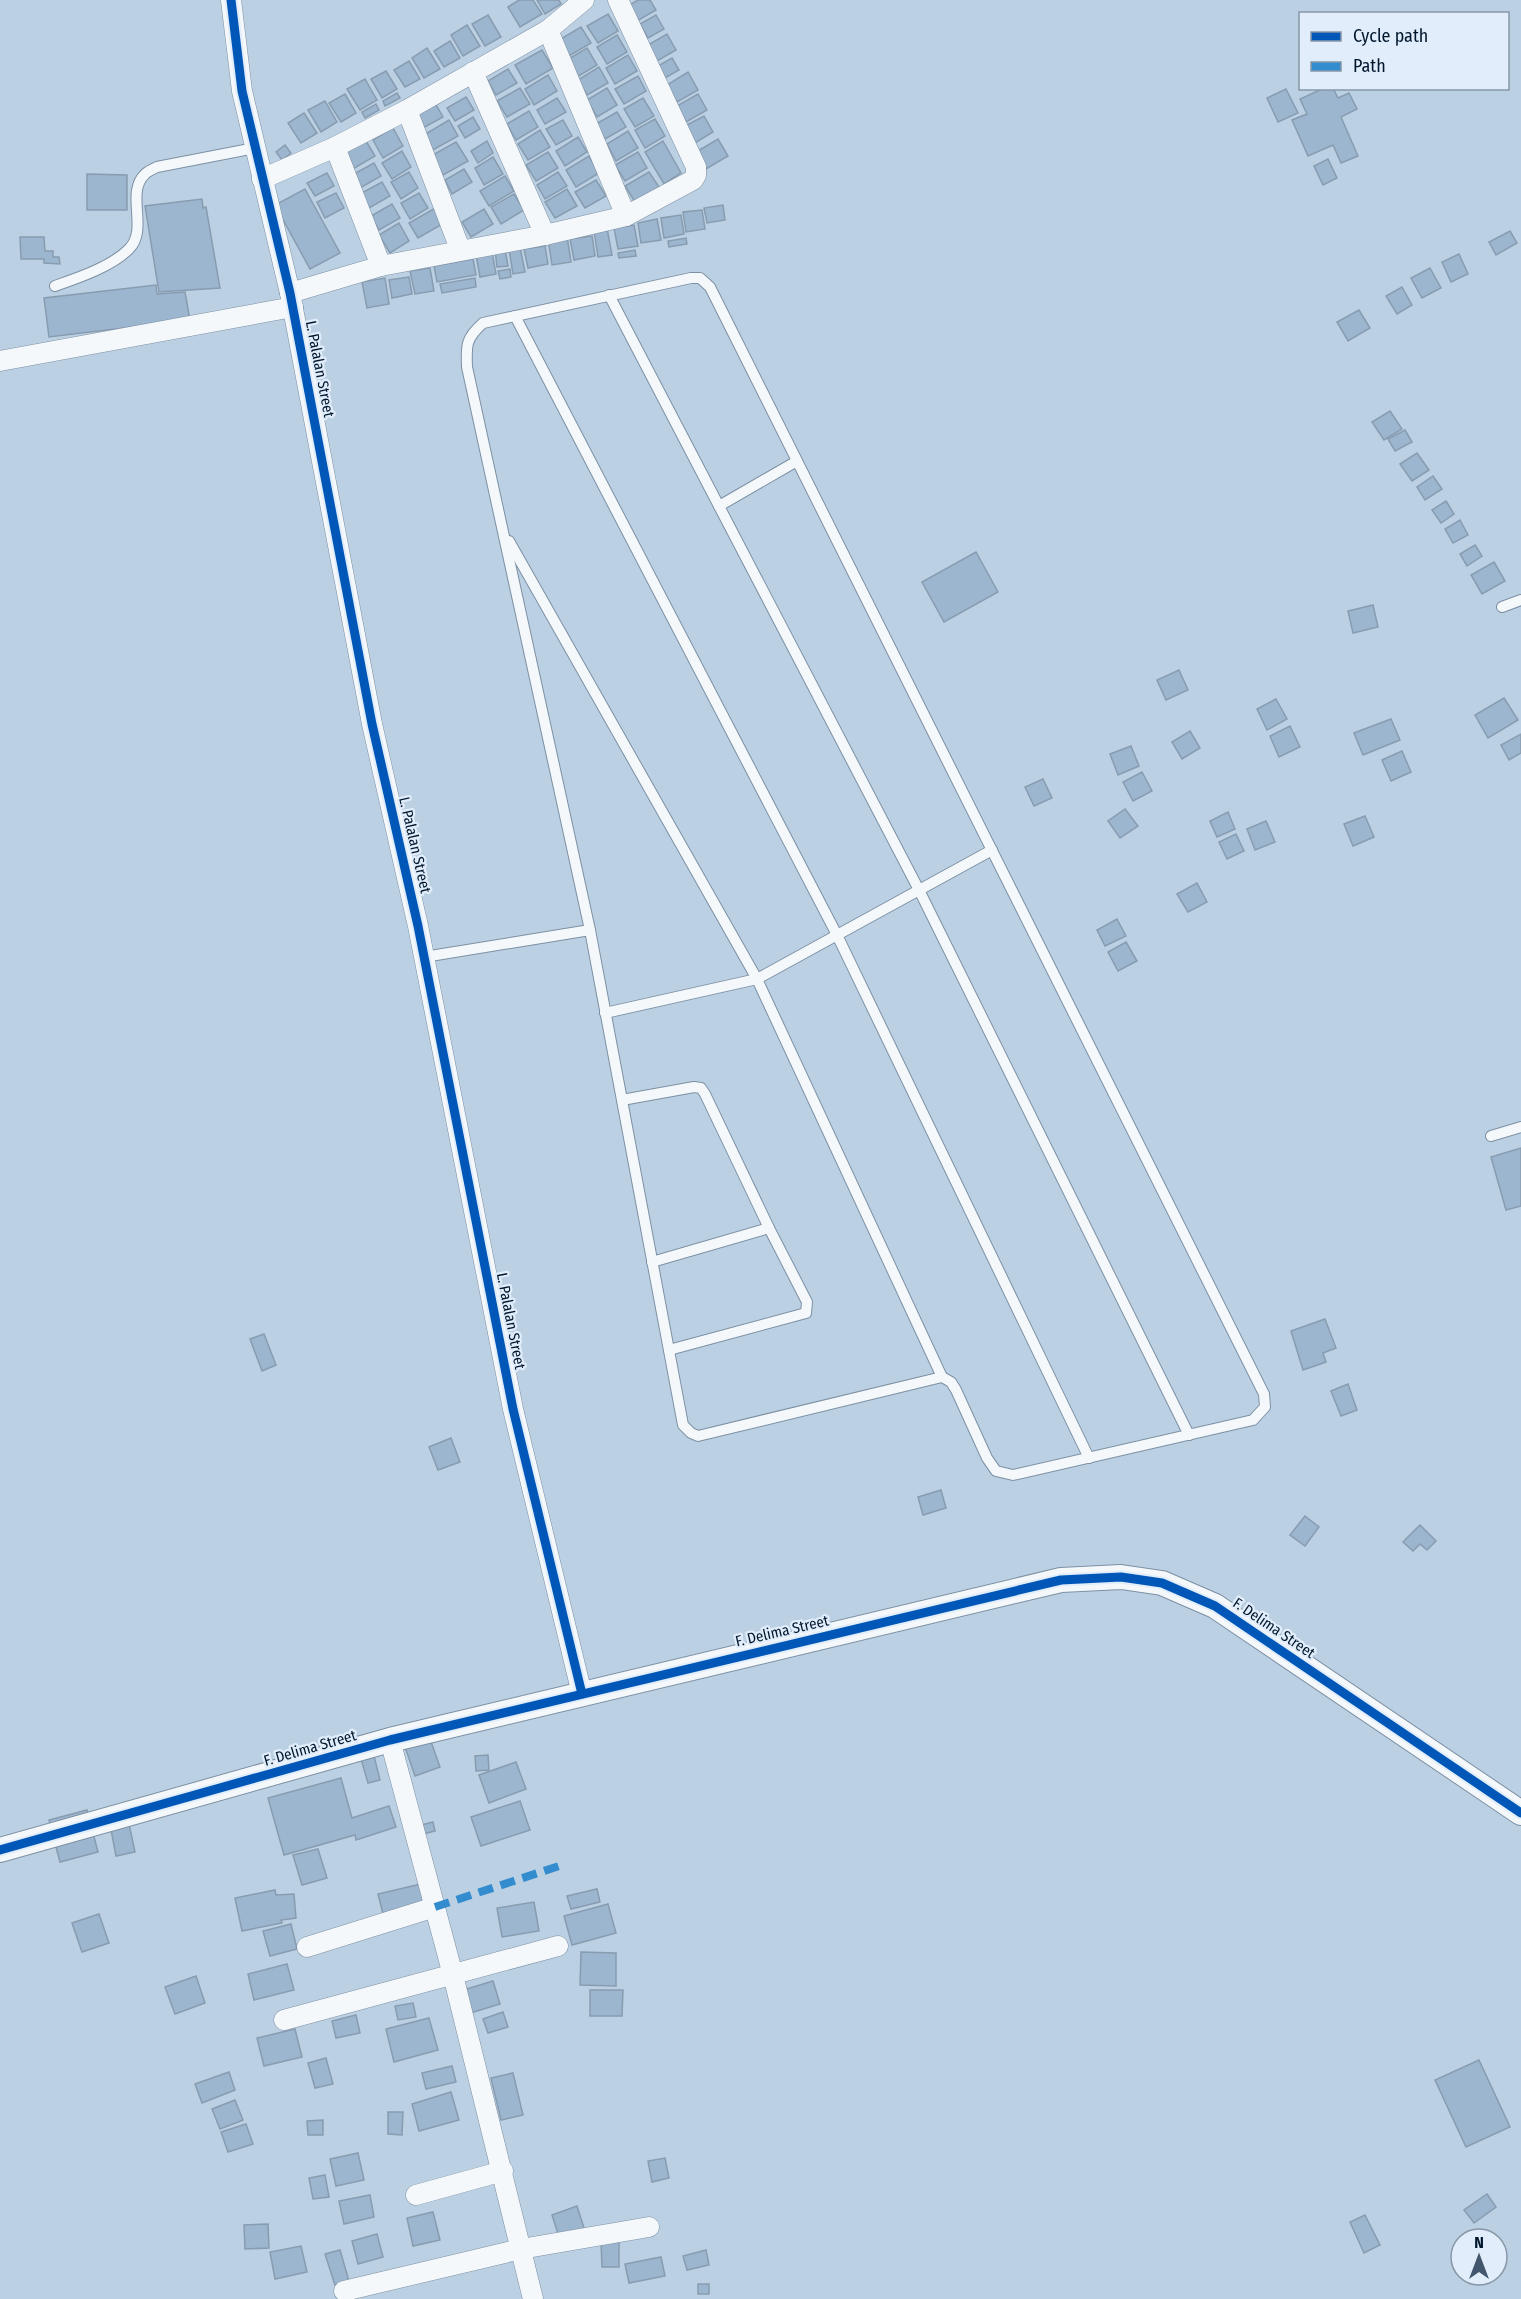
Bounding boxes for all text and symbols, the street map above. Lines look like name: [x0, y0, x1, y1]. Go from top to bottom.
legend: [1299, 12, 1509, 90]
text: Cycle path: [1353, 25, 1428, 47]
text: Path: [1353, 55, 1386, 77]
street label: L. Palalan Street: [302, 319, 338, 419]
street label: L. Palalan Street: [395, 795, 435, 895]
street label: L. Palalan Street: [493, 1271, 529, 1371]
street label: F. Delima Street: [1229, 1594, 1319, 1662]
street label: F. Delima Street: [734, 1611, 831, 1650]
street label: F. Delima Street: [262, 1726, 358, 1770]
north arrow: [1449, 2227, 1509, 2287]
text: N: [1474, 2233, 1484, 2252]

